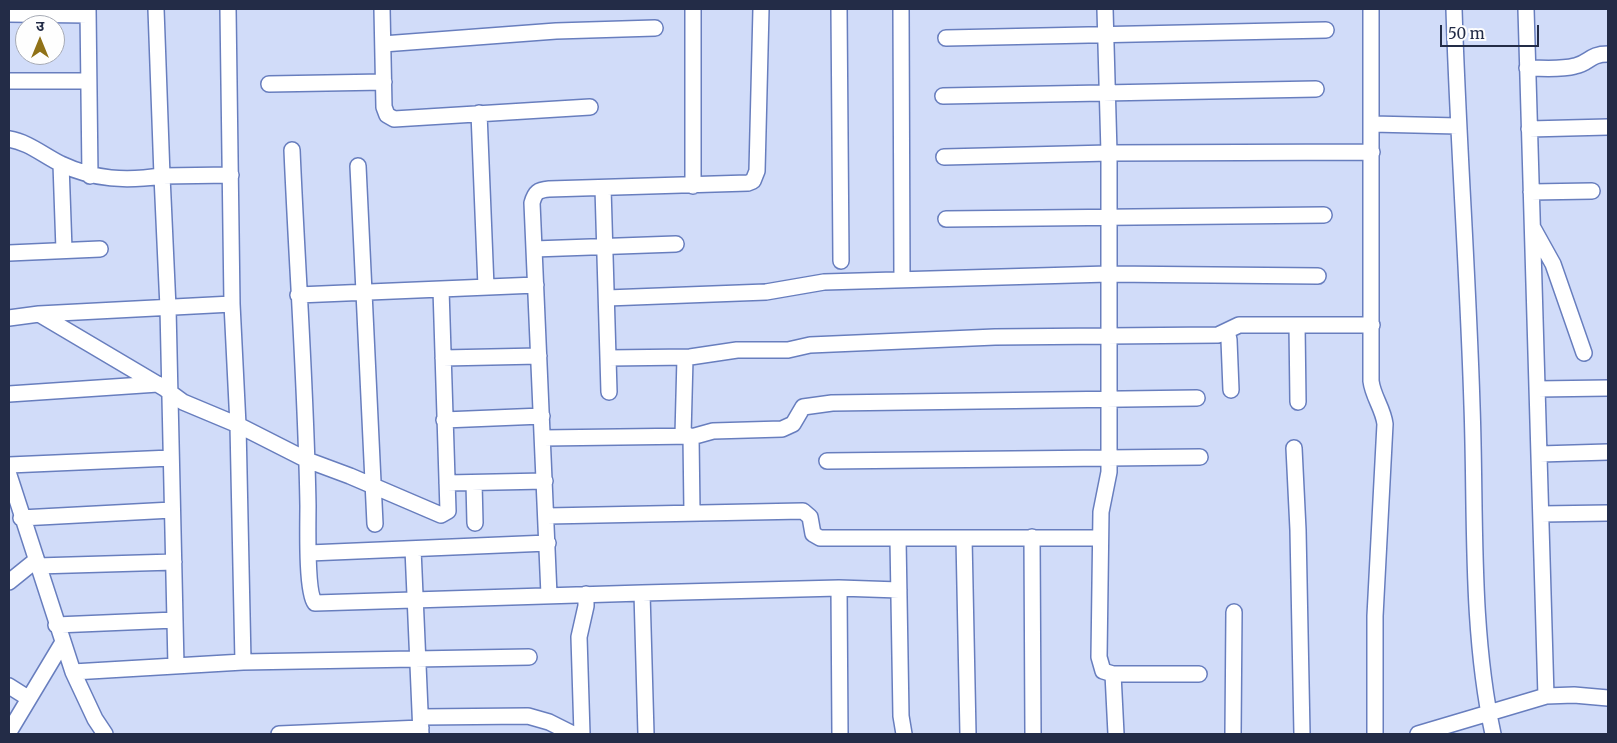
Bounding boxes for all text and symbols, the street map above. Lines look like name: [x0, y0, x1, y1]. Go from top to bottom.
north arrow: [15, 15, 65, 65]
scale bar: [1442, 15, 1541, 47]
text: उ: [36, 17, 44, 35]
text: 50 m: [1448, 24, 1485, 43]

